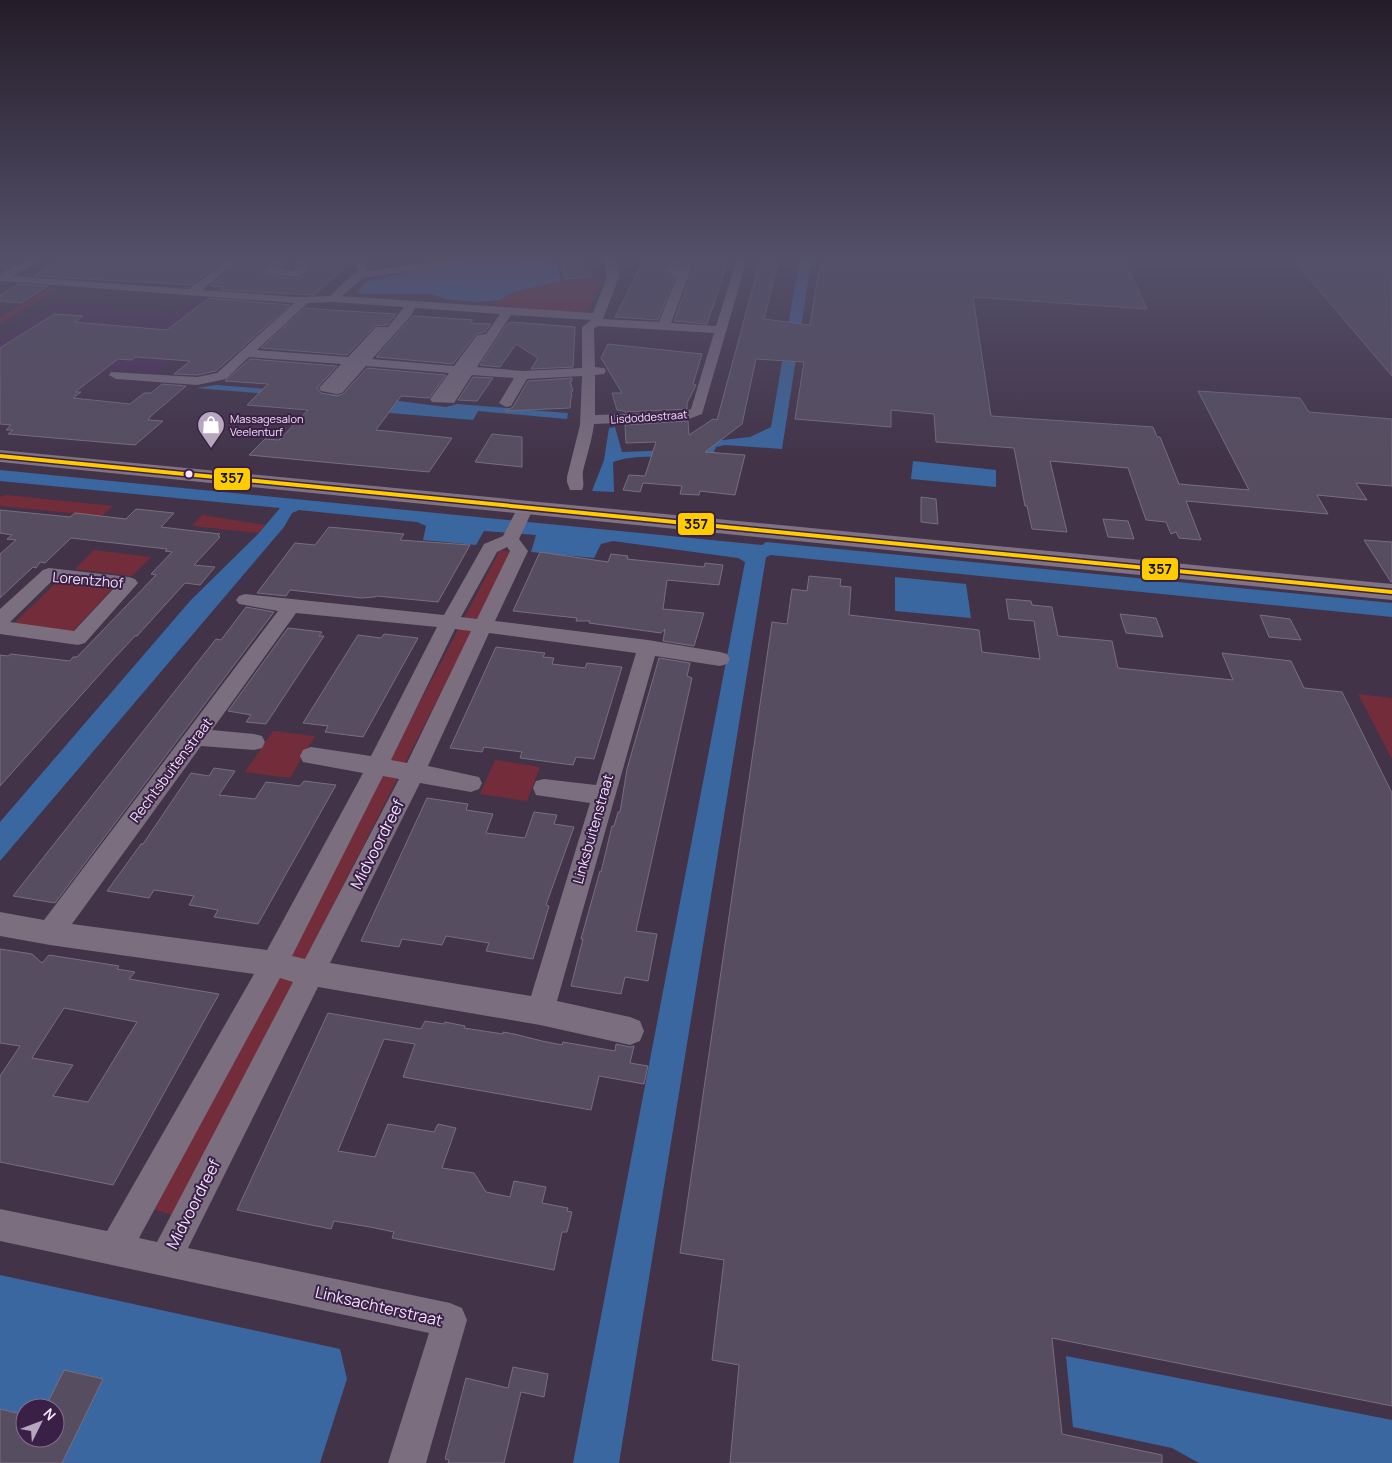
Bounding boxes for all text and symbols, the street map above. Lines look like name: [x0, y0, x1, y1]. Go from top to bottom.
street label: Lisdoddestraat: [610, 406, 688, 427]
shop icon: Massagesalon Veelenturf: [196, 410, 226, 449]
place label: Massagesalon Veelenturf: [230, 411, 303, 439]
line badge: 357: [213, 467, 251, 491]
text: 357: [220, 468, 244, 487]
unlabelled marker: [184, 469, 194, 479]
line badge: 357: [677, 512, 715, 536]
text: 357: [684, 514, 708, 533]
line badge: 357: [1141, 557, 1179, 581]
text: 357: [1148, 559, 1172, 578]
street label: Lorentzhof: [52, 567, 124, 592]
street label: Rechtsbuitenstraat: [125, 713, 216, 826]
street label: Linksbuitenstraat: [568, 771, 617, 886]
street label: Midvoordreef: [345, 795, 409, 893]
street label: Midvoordreef: [161, 1155, 225, 1253]
street label: Linksachterstraat: [313, 1281, 445, 1331]
north arrow: [15, 1398, 65, 1448]
text: N: [40, 1404, 60, 1424]

